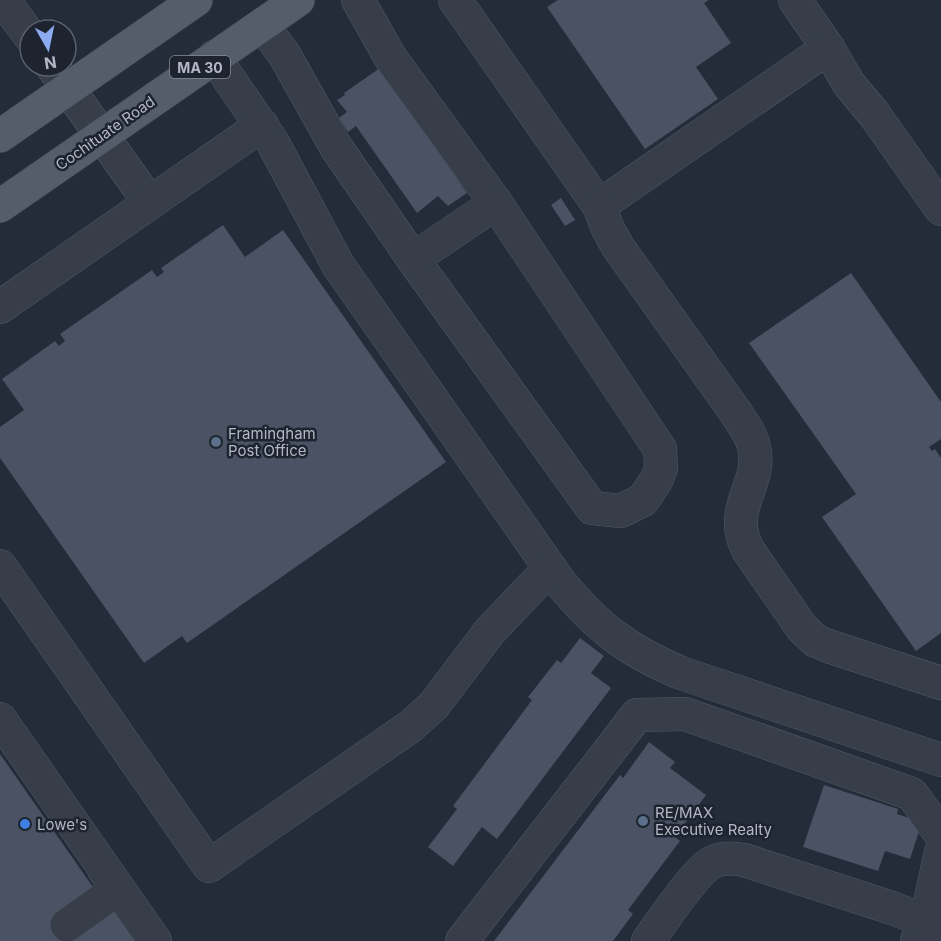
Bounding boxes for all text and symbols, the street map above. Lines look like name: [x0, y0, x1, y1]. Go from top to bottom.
north arrow: [18, 18, 78, 78]
text: N: [43, 52, 58, 74]
road number: MA 30: [170, 56, 230, 78]
street label: Cochituate Road: [52, 92, 158, 174]
place label: Framingham Post Office: [228, 424, 316, 460]
marker: Framingham Post Office: [209, 435, 223, 449]
place label: RE/MAX Executive Realty: [655, 803, 772, 839]
marker: RE/MAX Executive Realty: [636, 814, 650, 828]
place label: Lowe's: [37, 815, 87, 834]
marker: Lowe's: [18, 817, 32, 831]

